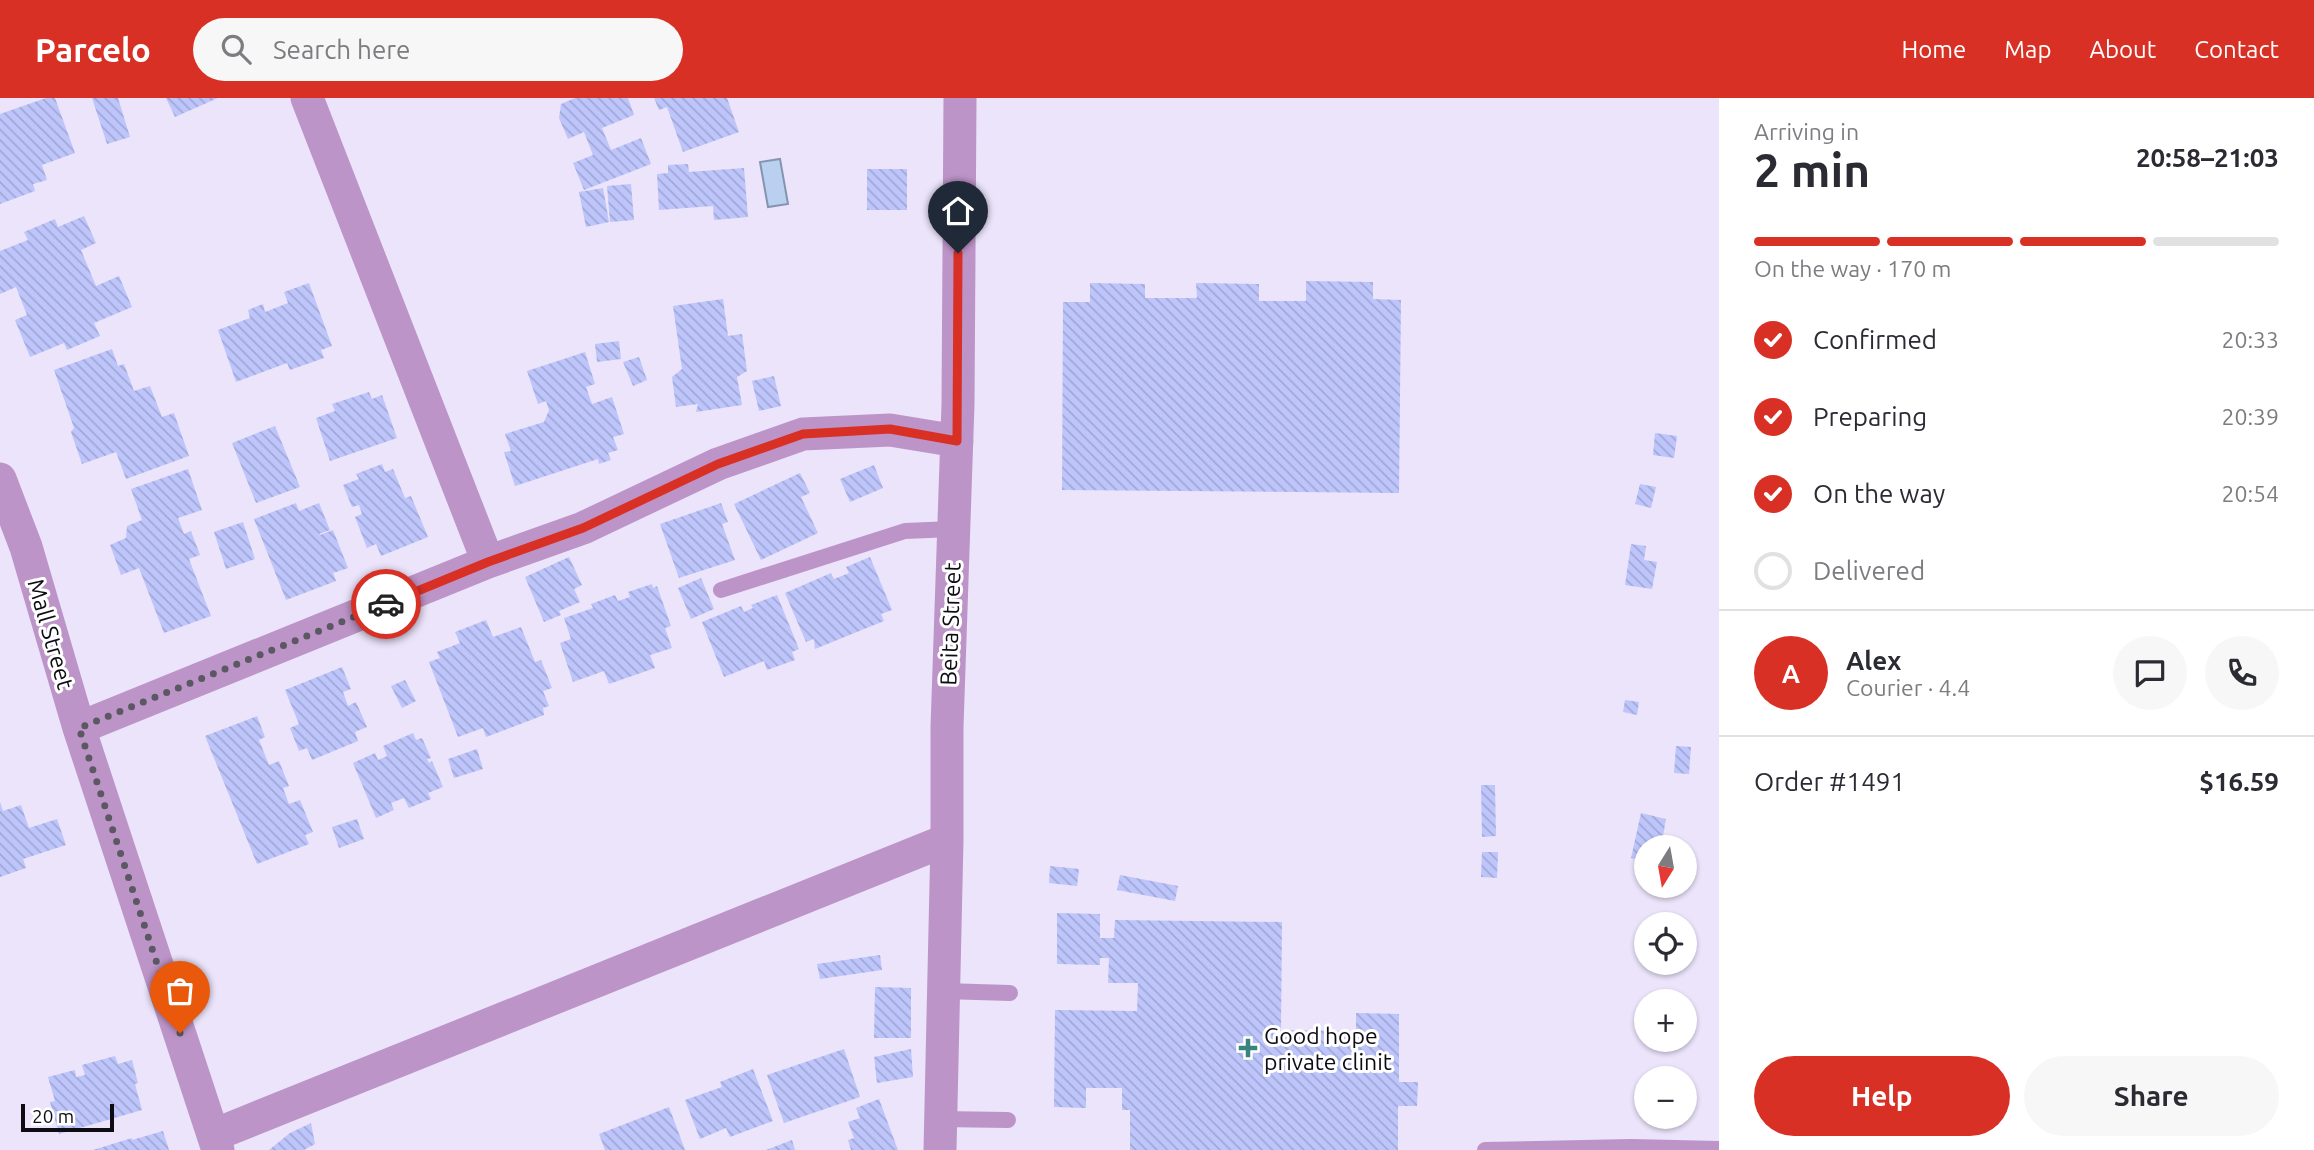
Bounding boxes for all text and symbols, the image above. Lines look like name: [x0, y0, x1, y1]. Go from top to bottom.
search box: [193, 18, 683, 81]
icon: search: [217, 30, 255, 68]
text: Parcelo: [35, 31, 151, 68]
text: Search here: [273, 35, 410, 64]
text: Home: [1901, 36, 1966, 63]
text: Map: [2004, 36, 2051, 63]
text: About: [2089, 36, 2156, 63]
text: Contact: [2194, 36, 2279, 63]
text: Arriving in: [1754, 119, 1859, 144]
text: 20:58–21:03: [2136, 143, 2279, 172]
text: 2 min: [1754, 144, 1870, 196]
pin: [928, 181, 988, 253]
icon: home: [939, 192, 977, 230]
text: On the way · 170 m: [1754, 256, 1951, 281]
icon: check: [1754, 321, 1792, 359]
text: Confirmed: [1813, 325, 1937, 354]
text: 20:33: [2221, 327, 2279, 352]
icon: check: [1754, 398, 1792, 436]
text: Preparing: [1813, 402, 1927, 431]
text: 20:39: [2221, 404, 2279, 429]
icon: check: [1754, 475, 1792, 513]
text: On the way: [1813, 479, 1945, 508]
text: 20:54: [2221, 481, 2279, 506]
text: Delivered: [1813, 556, 1925, 585]
street label: Beita Street: [935, 562, 965, 686]
courier: [351, 569, 421, 639]
street label: Mall Street: [23, 576, 79, 692]
icon: car: [367, 585, 405, 623]
button: chat: [2113, 636, 2187, 710]
button: phone: [2205, 636, 2279, 710]
text: Alex: [1846, 646, 1901, 675]
text: A: [1782, 659, 1800, 688]
text: Courier · 4.4: [1846, 675, 1970, 700]
text: Order #1491: [1754, 767, 1905, 796]
text: $16.59: [2199, 767, 2279, 796]
north arrow: [1634, 835, 1698, 898]
map controls: [1634, 835, 1697, 1129]
button: locate: [1634, 912, 1697, 975]
pin: [150, 961, 210, 1033]
icon: bag: [161, 972, 199, 1010]
button: +: [1634, 989, 1697, 1052]
place label: Good hope private clinit: [1264, 1023, 1392, 1074]
marker: Good hope private clinit: [1238, 1038, 1258, 1058]
button: Help: [1754, 1056, 2010, 1136]
button: Share: [2024, 1056, 2279, 1136]
button: −: [1634, 1066, 1697, 1129]
scale bar: [21, 1101, 114, 1133]
text: 20 m: [32, 1105, 74, 1127]

